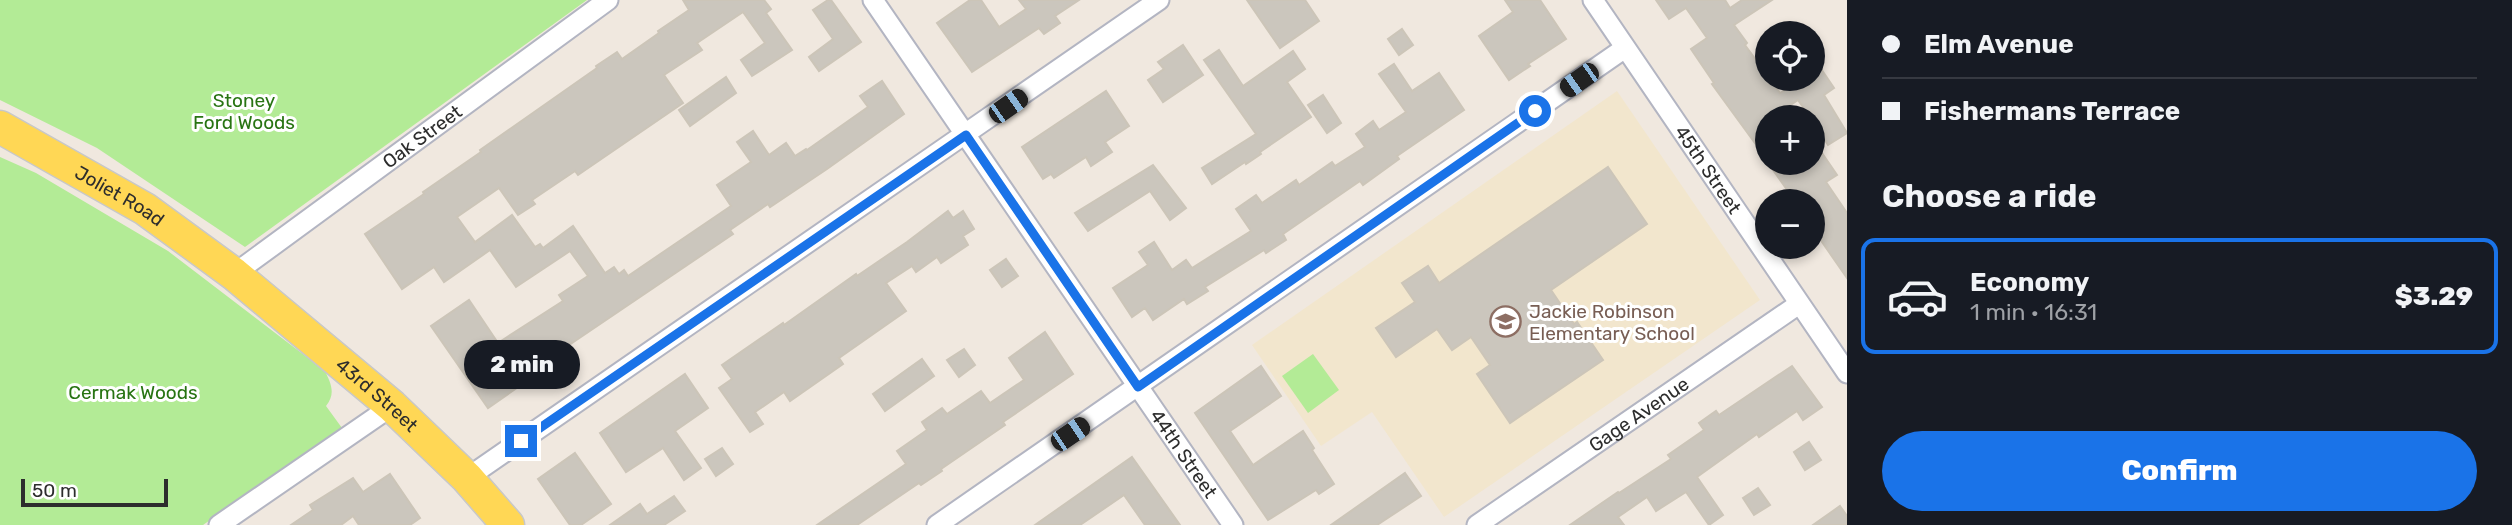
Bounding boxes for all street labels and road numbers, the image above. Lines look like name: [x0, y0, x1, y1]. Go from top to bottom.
street label: Oak Street: [378, 100, 467, 173]
street label: 45th Street: [1670, 121, 1746, 219]
street label: Joliet Road: [71, 161, 169, 231]
street label: 43rd Street: [331, 353, 423, 437]
street label: Gage Avenue: [1584, 372, 1693, 457]
street label: 44th Street: [1145, 405, 1222, 503]

